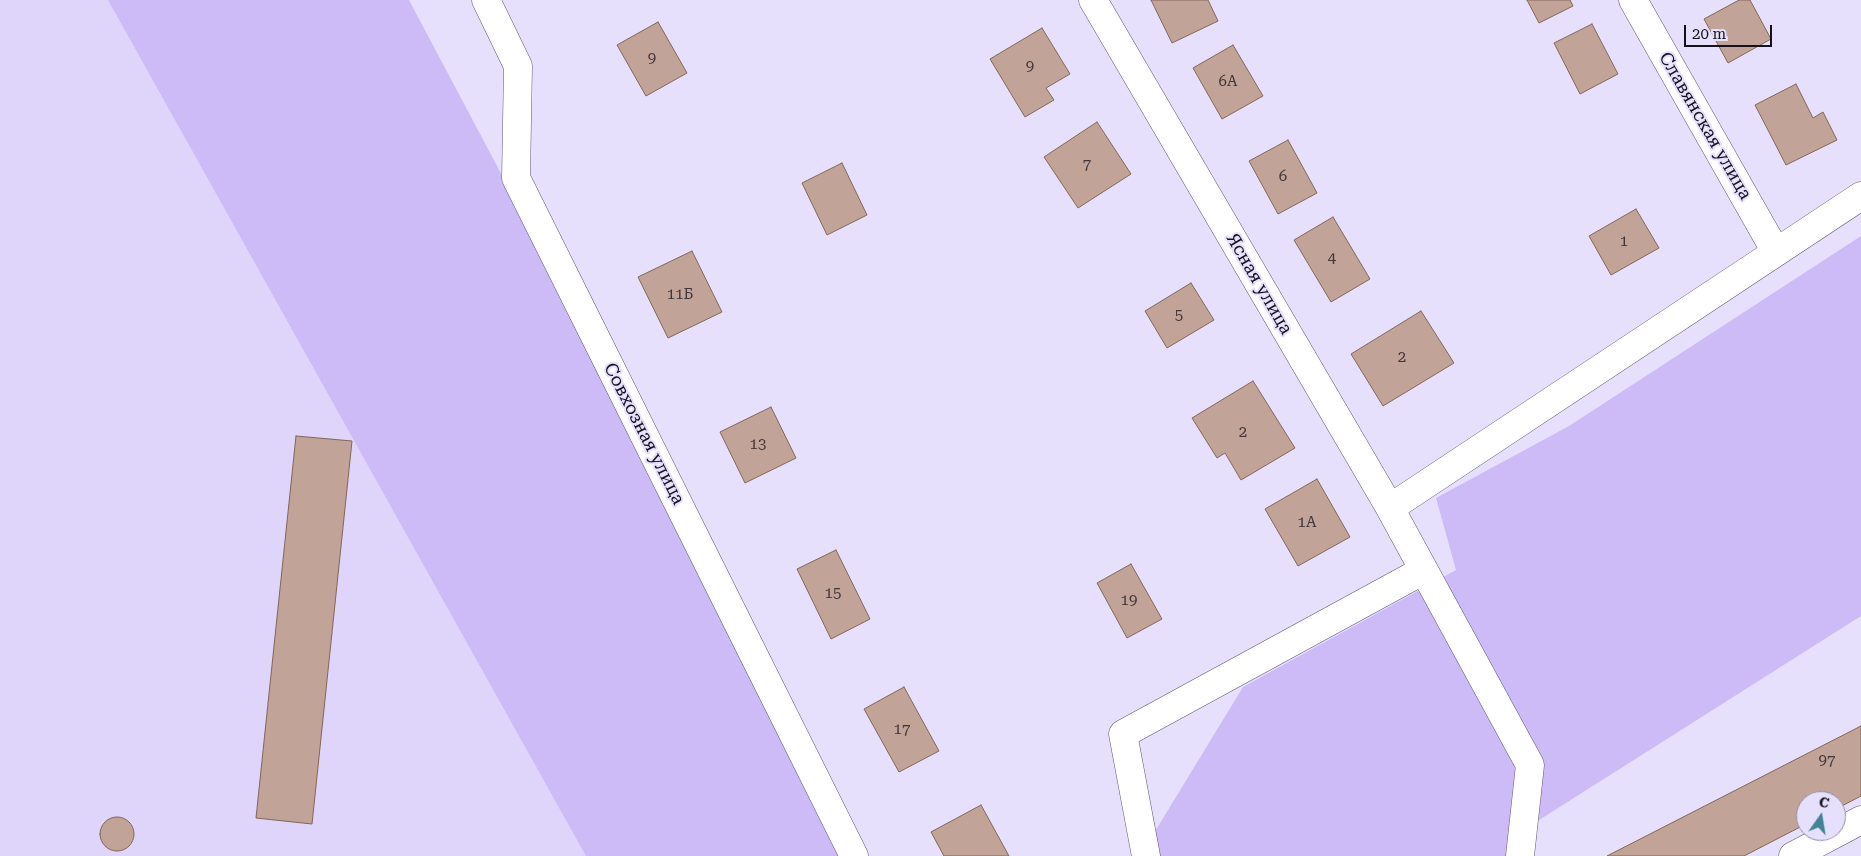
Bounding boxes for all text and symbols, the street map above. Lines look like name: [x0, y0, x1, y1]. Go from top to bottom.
scale bar: [1686, 15, 1774, 47]
text: 20 m: [1692, 25, 1726, 43]
street label: Славянская улица: [1654, 48, 1756, 204]
house number: 9: [648, 50, 656, 68]
house number: 9: [1026, 58, 1034, 76]
house number: 6А: [1219, 73, 1237, 91]
house number: 7: [1083, 156, 1091, 174]
house number: 6: [1279, 168, 1287, 186]
street label: Ясная улица: [1221, 229, 1297, 339]
house number: 1: [1620, 233, 1628, 251]
house number: 4: [1328, 250, 1336, 268]
house number: 11Б: [667, 286, 693, 304]
house number: 5: [1175, 307, 1183, 325]
house number: 2: [1398, 349, 1406, 367]
street label: Совхозная улица: [599, 359, 689, 509]
house number: 2: [1239, 424, 1247, 442]
house number: 13: [750, 436, 766, 454]
house number: 1А: [1298, 514, 1316, 532]
house number: 15: [825, 585, 841, 603]
house number: 19: [1121, 592, 1137, 610]
house number: 17: [894, 721, 910, 739]
house number: 97: [1819, 752, 1835, 770]
north arrow: [1796, 791, 1846, 841]
text: С: [1818, 793, 1831, 811]

